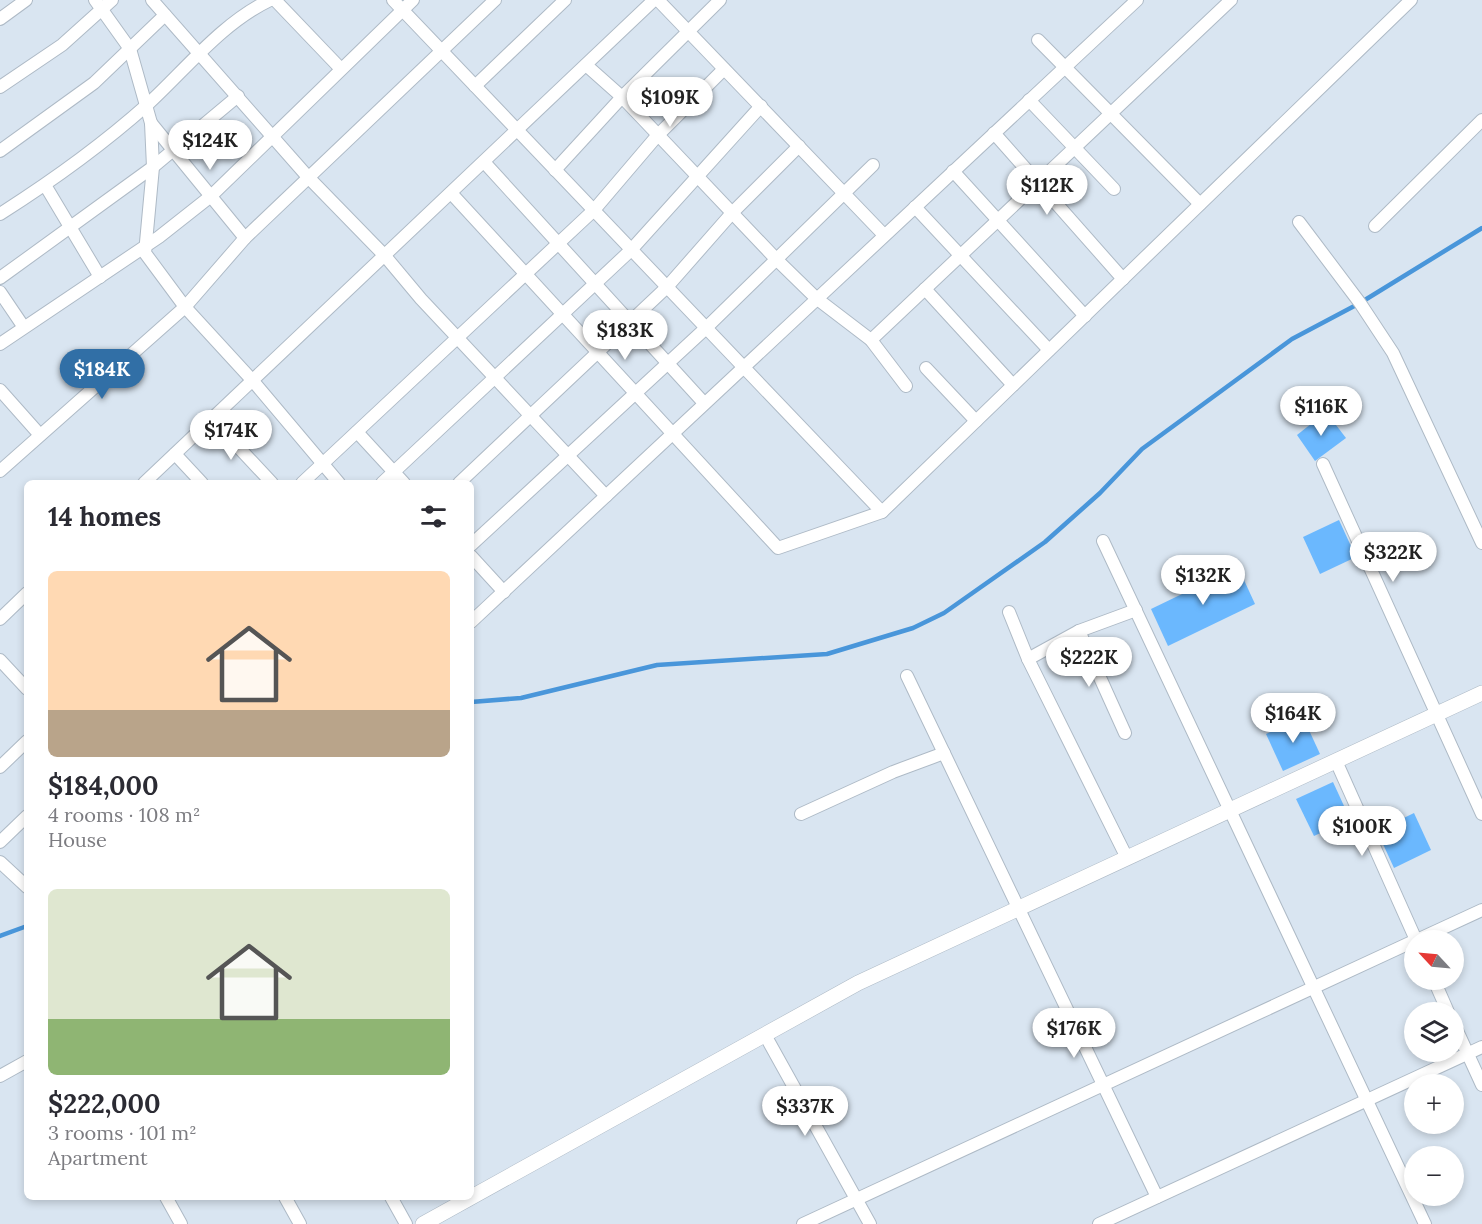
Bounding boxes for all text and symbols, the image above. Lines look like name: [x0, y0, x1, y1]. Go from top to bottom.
pin: $109K: [628, 77, 712, 128]
text: $109K: [641, 84, 699, 109]
pin: $124K: [168, 120, 252, 171]
text: $124K: [182, 127, 238, 152]
pin: $112K: [1005, 165, 1089, 216]
text: $112K: [1021, 172, 1073, 197]
pin: $183K: [583, 310, 667, 361]
text: $183K: [597, 317, 653, 342]
pin: $184K: [60, 349, 144, 400]
text: $184K: [74, 356, 130, 381]
pin: $116K: [1279, 386, 1363, 437]
text: $116K: [1294, 393, 1348, 418]
pin: $174K: [189, 410, 273, 461]
text: $174K: [204, 417, 258, 442]
text: 14 homes: [48, 500, 161, 533]
icon: filters: [417, 500, 450, 533]
pin: $322K: [1351, 532, 1435, 583]
text: $322K: [1364, 539, 1422, 564]
pin: $132K: [1161, 555, 1245, 606]
text: $132K: [1175, 562, 1231, 587]
icon: home: [195, 610, 303, 718]
pin: $222K: [1047, 637, 1131, 688]
text: $222K: [1060, 644, 1118, 669]
pin: $164K: [1251, 693, 1335, 744]
text: $164K: [1265, 700, 1321, 725]
text: $184,000: [48, 769, 159, 802]
text: 4 rooms · 108 m²: [48, 802, 200, 827]
pin: $100K: [1320, 806, 1404, 857]
text: $100K: [1332, 813, 1392, 838]
text: House: [48, 827, 107, 852]
icon: home: [195, 928, 303, 1036]
north arrow: [1404, 930, 1464, 990]
map controls: [1404, 930, 1464, 1206]
button: layers: [1404, 1002, 1464, 1062]
pin: $176K: [1032, 1008, 1116, 1059]
text: $176K: [1047, 1015, 1102, 1040]
button: +: [1404, 1074, 1464, 1134]
pin: $337K: [763, 1086, 847, 1137]
text: $222,000: [48, 1087, 161, 1120]
text: $337K: [776, 1093, 834, 1118]
text: 3 rooms · 101 m²: [48, 1120, 197, 1145]
text: Apartment: [48, 1145, 148, 1170]
button: −: [1404, 1146, 1464, 1206]

